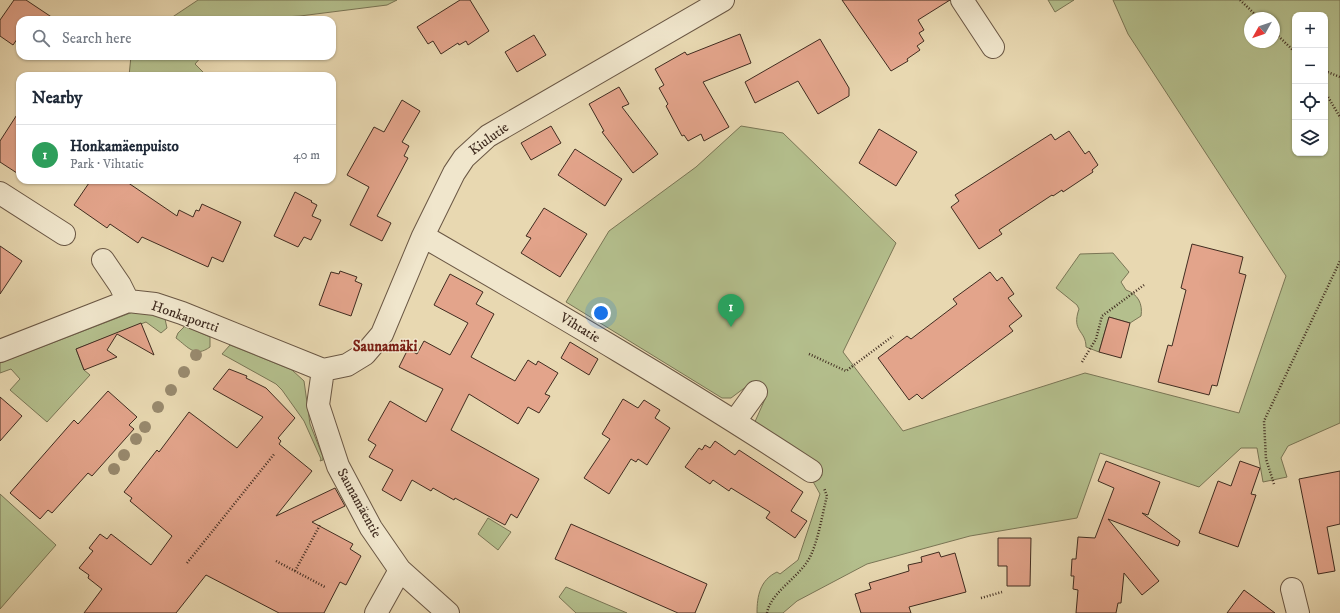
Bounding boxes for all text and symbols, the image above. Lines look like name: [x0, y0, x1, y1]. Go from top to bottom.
north arrow: [1244, 12, 1280, 48]
map controls: [1292, 12, 1328, 156]
button: +: [1292, 12, 1328, 48]
search box: [16, 16, 336, 60]
icon: search: [30, 27, 52, 49]
text: Search here: [62, 29, 131, 48]
button: −: [1292, 48, 1328, 84]
button: locate: [1292, 84, 1328, 120]
text: Nearby: [32, 87, 82, 109]
street label: Kiulutie: [466, 118, 513, 160]
button: layers: [1292, 120, 1328, 156]
text: Honkamäenpuisto: [70, 137, 179, 156]
text: 1: [43, 147, 47, 163]
text: 40 m: [293, 147, 320, 163]
text: Park · Vihtatie: [70, 156, 144, 172]
pin: 1: [718, 294, 744, 327]
street label: Honkaportti: [149, 297, 221, 337]
your location: [591, 303, 611, 323]
street label: Vihtatie: [556, 308, 604, 347]
district label: Saunamäki: [353, 337, 417, 356]
street label: Saunamäentie: [333, 465, 386, 541]

